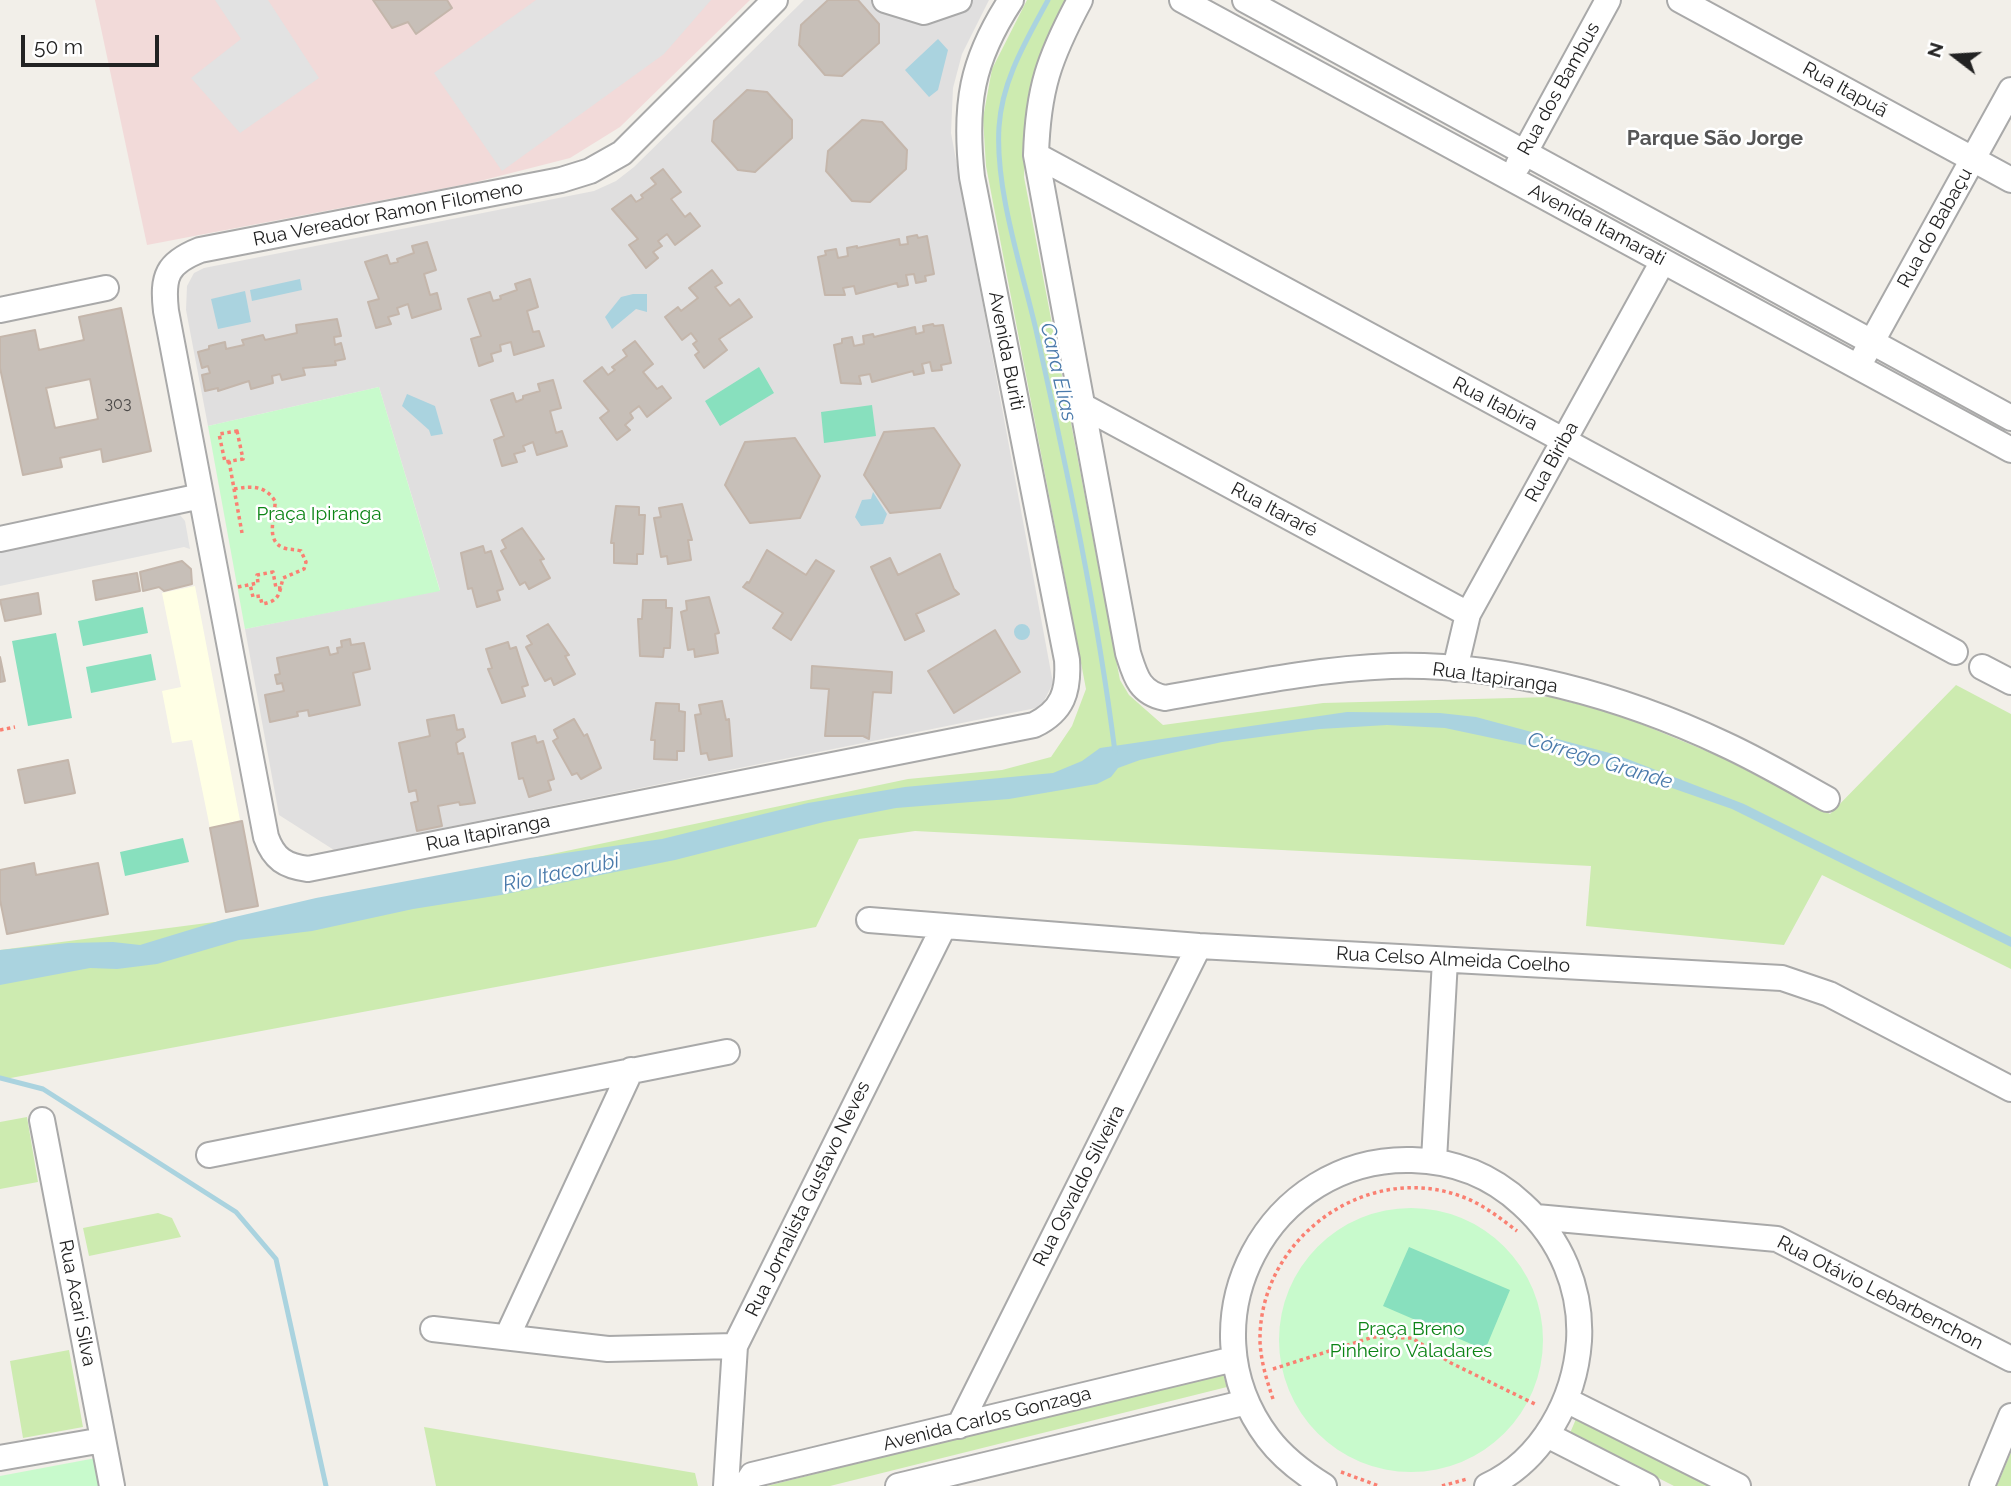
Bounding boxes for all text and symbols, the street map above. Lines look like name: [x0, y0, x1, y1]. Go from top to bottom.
street label: Rua dos Bambus: [1513, 19, 1605, 159]
scale bar: [24, 21, 163, 65]
north arrow: [1920, 21, 1990, 91]
text: 50 m: [34, 34, 83, 59]
text: N: [1922, 40, 1948, 60]
street label: Rua Itapuã: [1799, 57, 1891, 123]
district label: Parque São Jorge: [1627, 126, 1803, 152]
street label: Rua do Babaçu: [1893, 164, 1977, 292]
street label: Rua Vereador Ramon Filomeno: [251, 177, 525, 251]
street label: Avenida Itamarati: [1525, 179, 1669, 271]
street label: Avenida Buriti: [983, 290, 1029, 412]
water label: Cana Elias: [1034, 320, 1082, 424]
street label: Rua Itabira: [1449, 372, 1541, 436]
house number: 303: [105, 394, 131, 414]
street label: Rua Biriba: [1521, 418, 1583, 506]
street label: Rua Itararé: [1227, 478, 1321, 542]
park label: Praça Ipiranga: [256, 503, 382, 525]
street label: Rua Itapiranga: [1431, 658, 1559, 698]
water label: Córrego Grande: [1524, 727, 1676, 795]
street label: Rua Itapiranga: [424, 810, 552, 856]
water label: Rio Itacorubi: [501, 848, 621, 898]
street label: Rua Celso Almeida Coelho: [1335, 942, 1571, 978]
street label: Rua Jornalista Gustavo Neves: [741, 1078, 875, 1320]
street label: Rua Osvaldo Silveira: [1028, 1102, 1130, 1270]
street label: Rua Otávio Lebarbenchon: [1773, 1231, 1987, 1355]
street label: Rua Acari Silva: [54, 1238, 100, 1368]
park label: Praça Breno Pinheiro Valadares: [1330, 1318, 1492, 1362]
street label: Avenida Carlos Gonzaga: [881, 1382, 1093, 1456]

